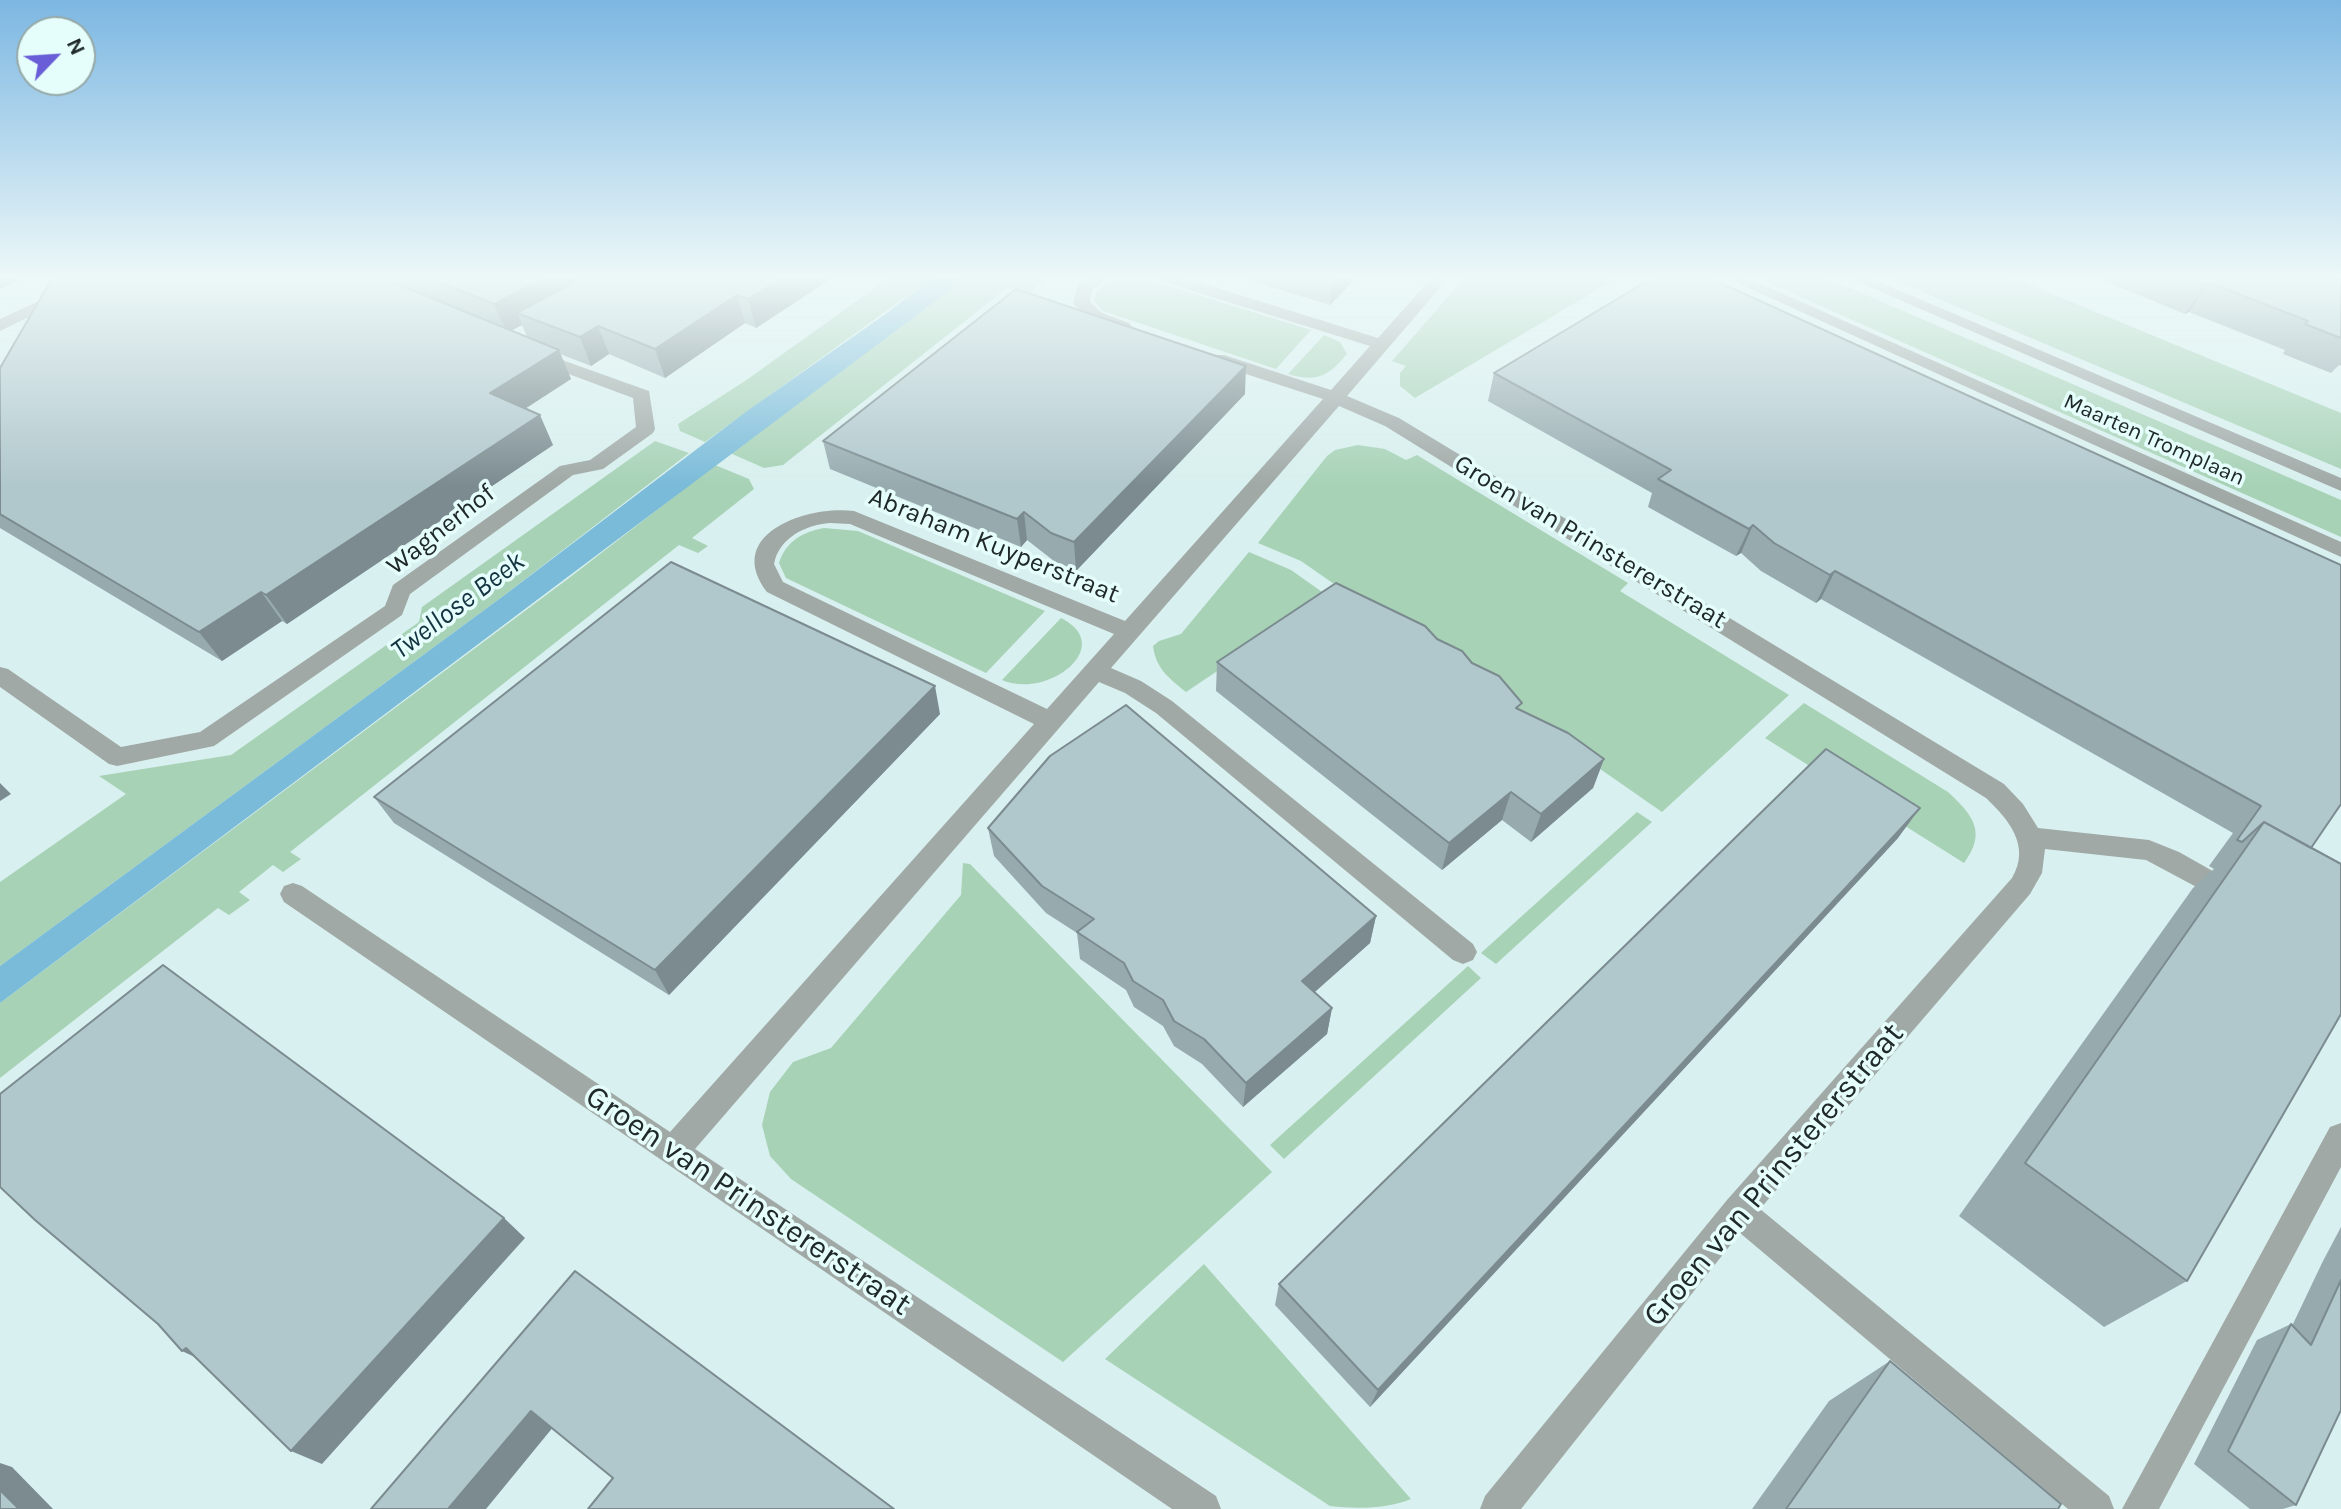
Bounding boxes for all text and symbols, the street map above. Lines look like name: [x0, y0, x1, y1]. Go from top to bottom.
north arrow: [16, 16, 96, 96]
text: N: [61, 34, 91, 59]
street label: Maarten Tromplaan: [2059, 388, 2249, 492]
street label: Groen van Prinstererstraat: [1448, 448, 1732, 636]
street label: Wagnerhof: [381, 478, 501, 582]
street label: Abraham Kuyperstraat: [864, 481, 1124, 611]
water label: Twellose Beek: [385, 545, 531, 667]
street label: Groen van Prinstererstraat: [1636, 1015, 1912, 1335]
street label: Groen van Prinstererstraat: [578, 1078, 918, 1324]

